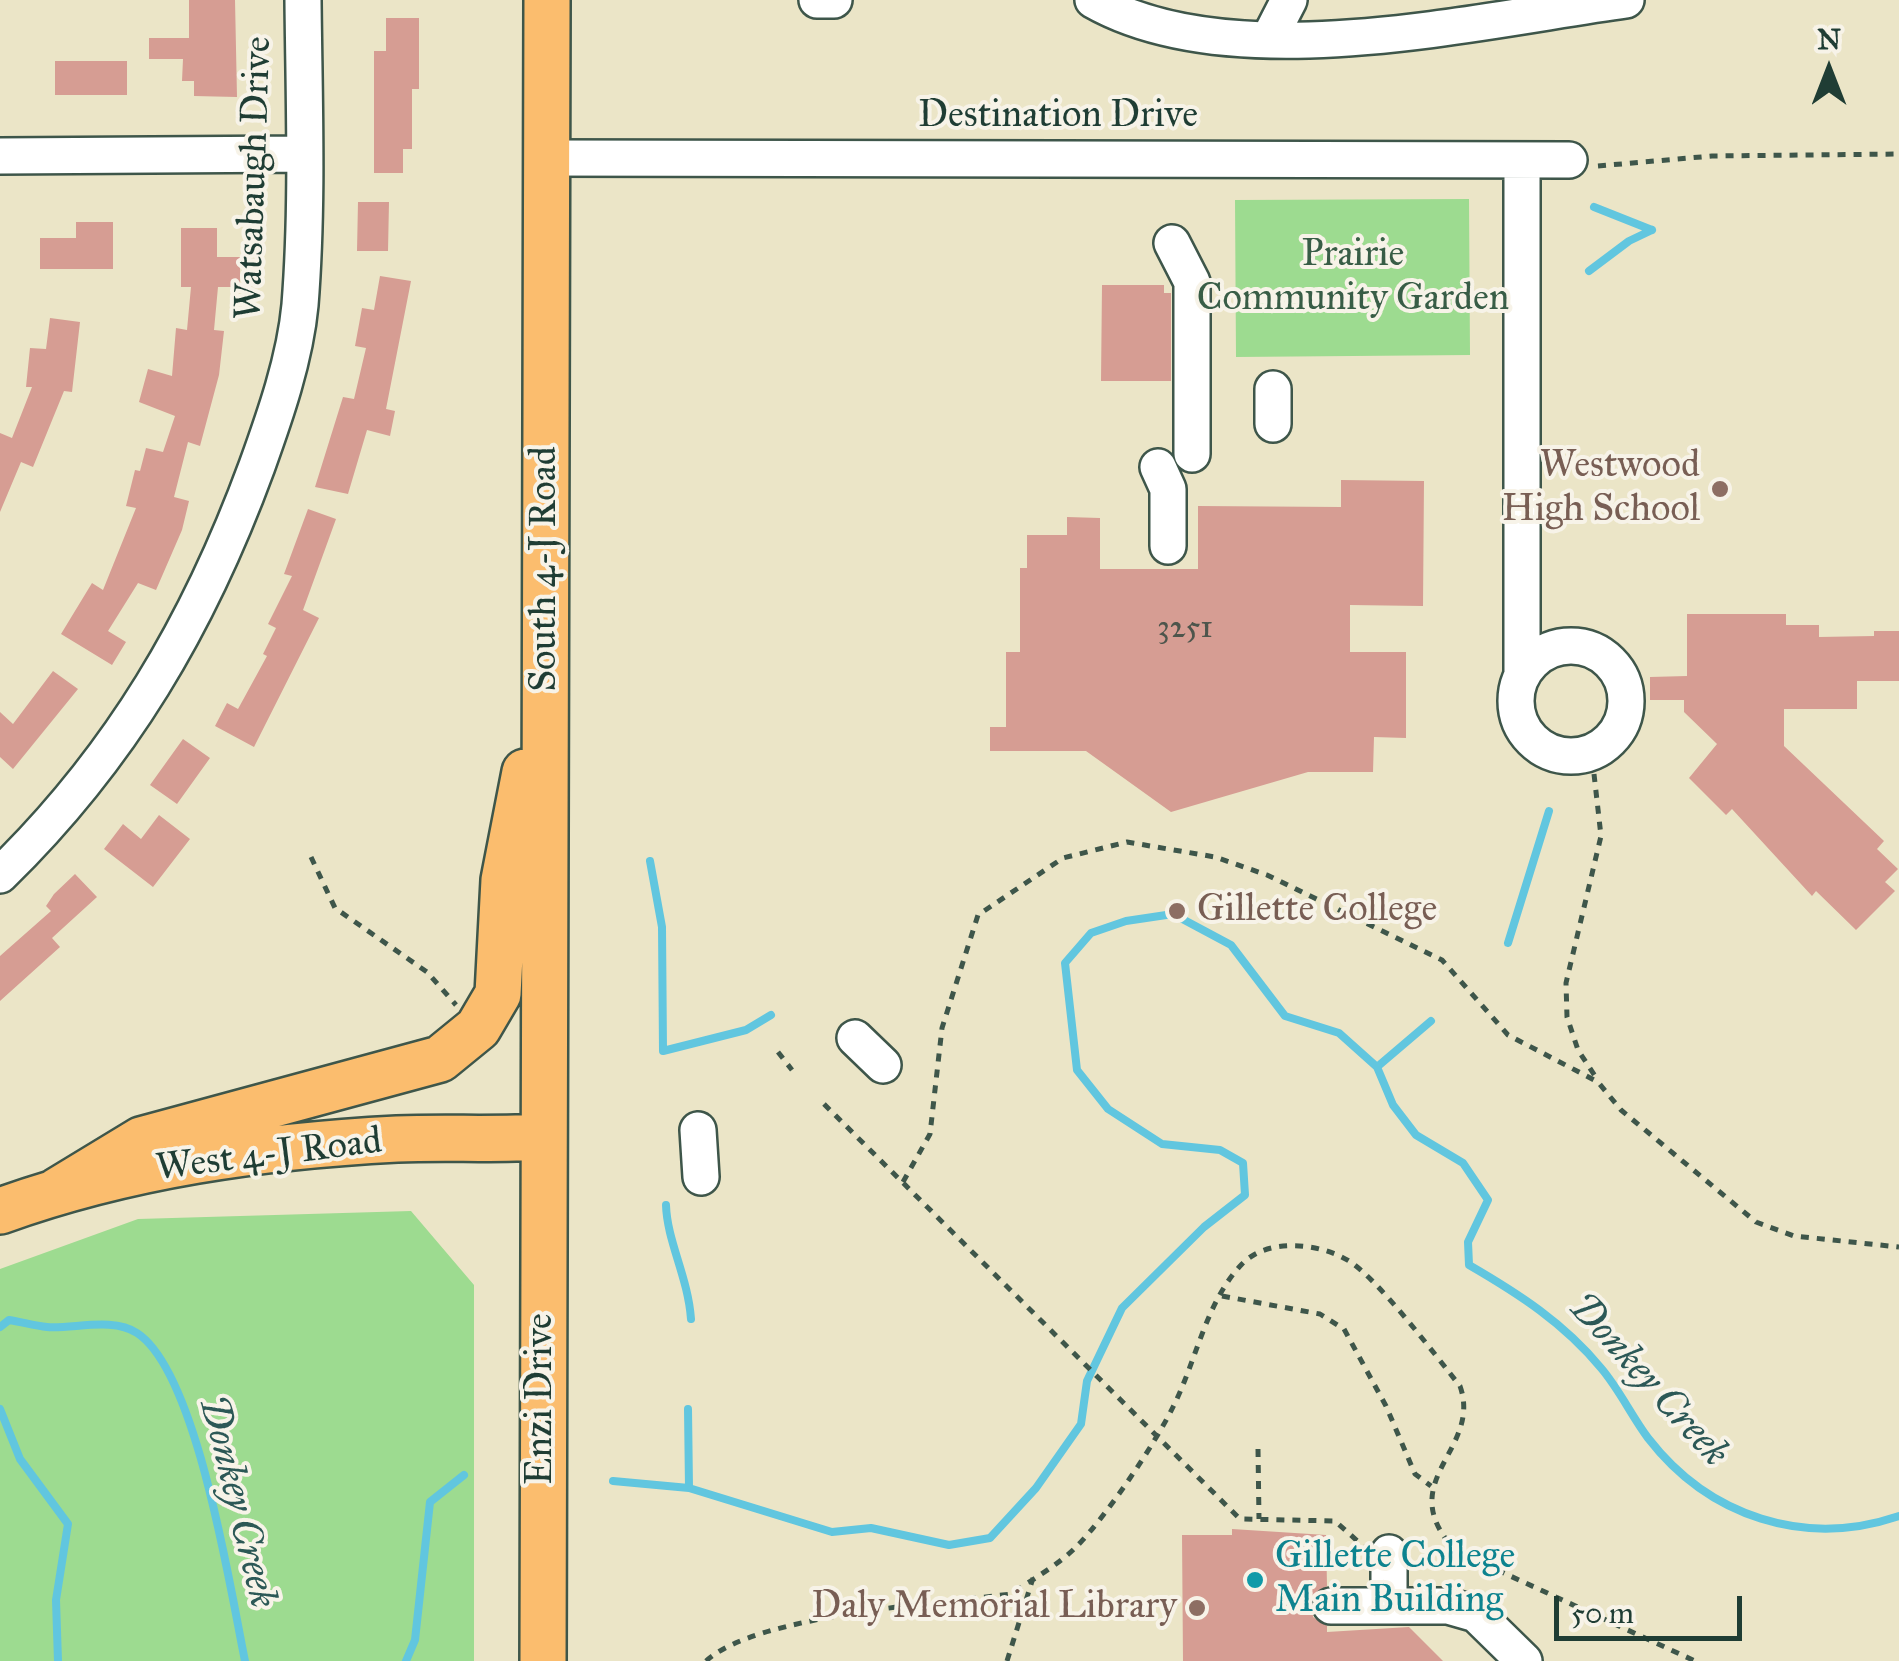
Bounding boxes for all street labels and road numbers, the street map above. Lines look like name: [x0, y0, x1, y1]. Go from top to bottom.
street label: Watsabaugh Drive: [227, 36, 283, 320]
street label: Destination Drive: [918, 94, 1198, 140]
street label: South 4-J Road: [523, 446, 569, 692]
street label: West 4-J Road: [153, 1120, 385, 1192]
street label: Enzi Drive: [519, 1313, 565, 1485]

